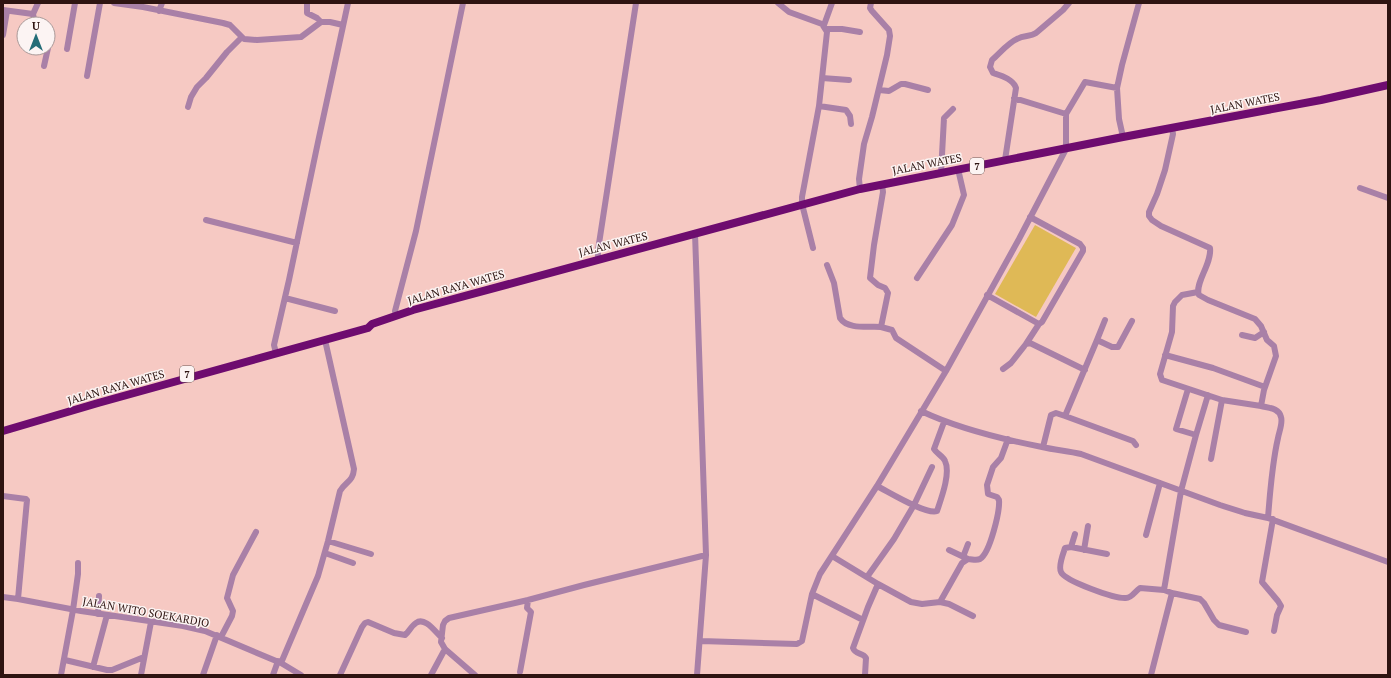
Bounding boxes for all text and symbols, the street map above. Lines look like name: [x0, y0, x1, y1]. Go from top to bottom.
north arrow: [16, 16, 56, 56]
text: U: [32, 19, 40, 33]
street label: JALAN WATES: [1209, 89, 1281, 117]
street label: JALAN WATES: [891, 150, 963, 178]
road number: 7: [970, 158, 984, 174]
street label: JALAN WATES: [577, 229, 649, 259]
street label: JALAN RAYA WATES: [406, 266, 506, 308]
street label: JALAN RAYA WATES: [66, 366, 166, 408]
road number: 7: [180, 366, 194, 382]
street label: JALAN WITO SOEKARDJO: [81, 594, 211, 630]

